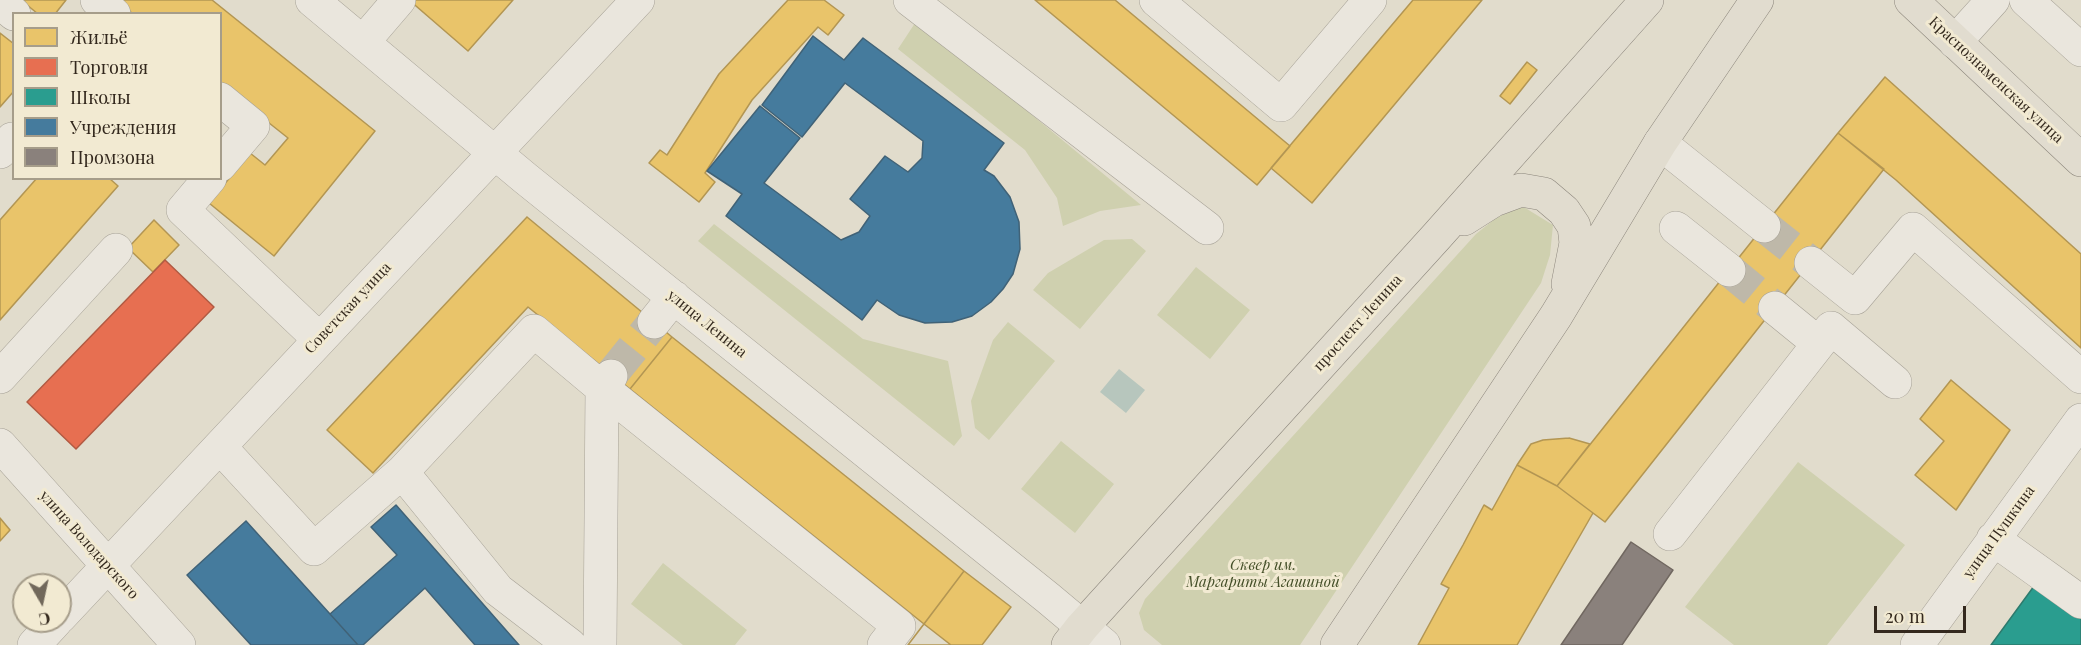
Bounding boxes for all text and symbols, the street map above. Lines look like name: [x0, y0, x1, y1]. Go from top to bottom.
legend: [12, 12, 222, 180]
street label: Краснознаменская улица: [1925, 13, 2067, 147]
text: Жильё: [70, 25, 128, 49]
text: Торговля: [70, 55, 148, 79]
text: Школы: [70, 85, 131, 109]
text: Учреждения: [70, 115, 176, 139]
text: Промзона: [70, 145, 155, 169]
street label: Советская улица: [301, 259, 395, 357]
street label: проспект Ленина: [1310, 271, 1406, 375]
street label: улица Ленина: [664, 286, 750, 362]
street label: улица Пушкина: [1959, 482, 2039, 582]
street label: улица Володарского: [36, 487, 142, 603]
park label: Сквер им. Маргариты Агашиной: [1186, 556, 1340, 591]
north arrow: [12, 573, 72, 633]
scale bar: [1877, 594, 1968, 632]
text: 20 m: [1885, 604, 1925, 628]
text: С: [37, 608, 52, 631]

